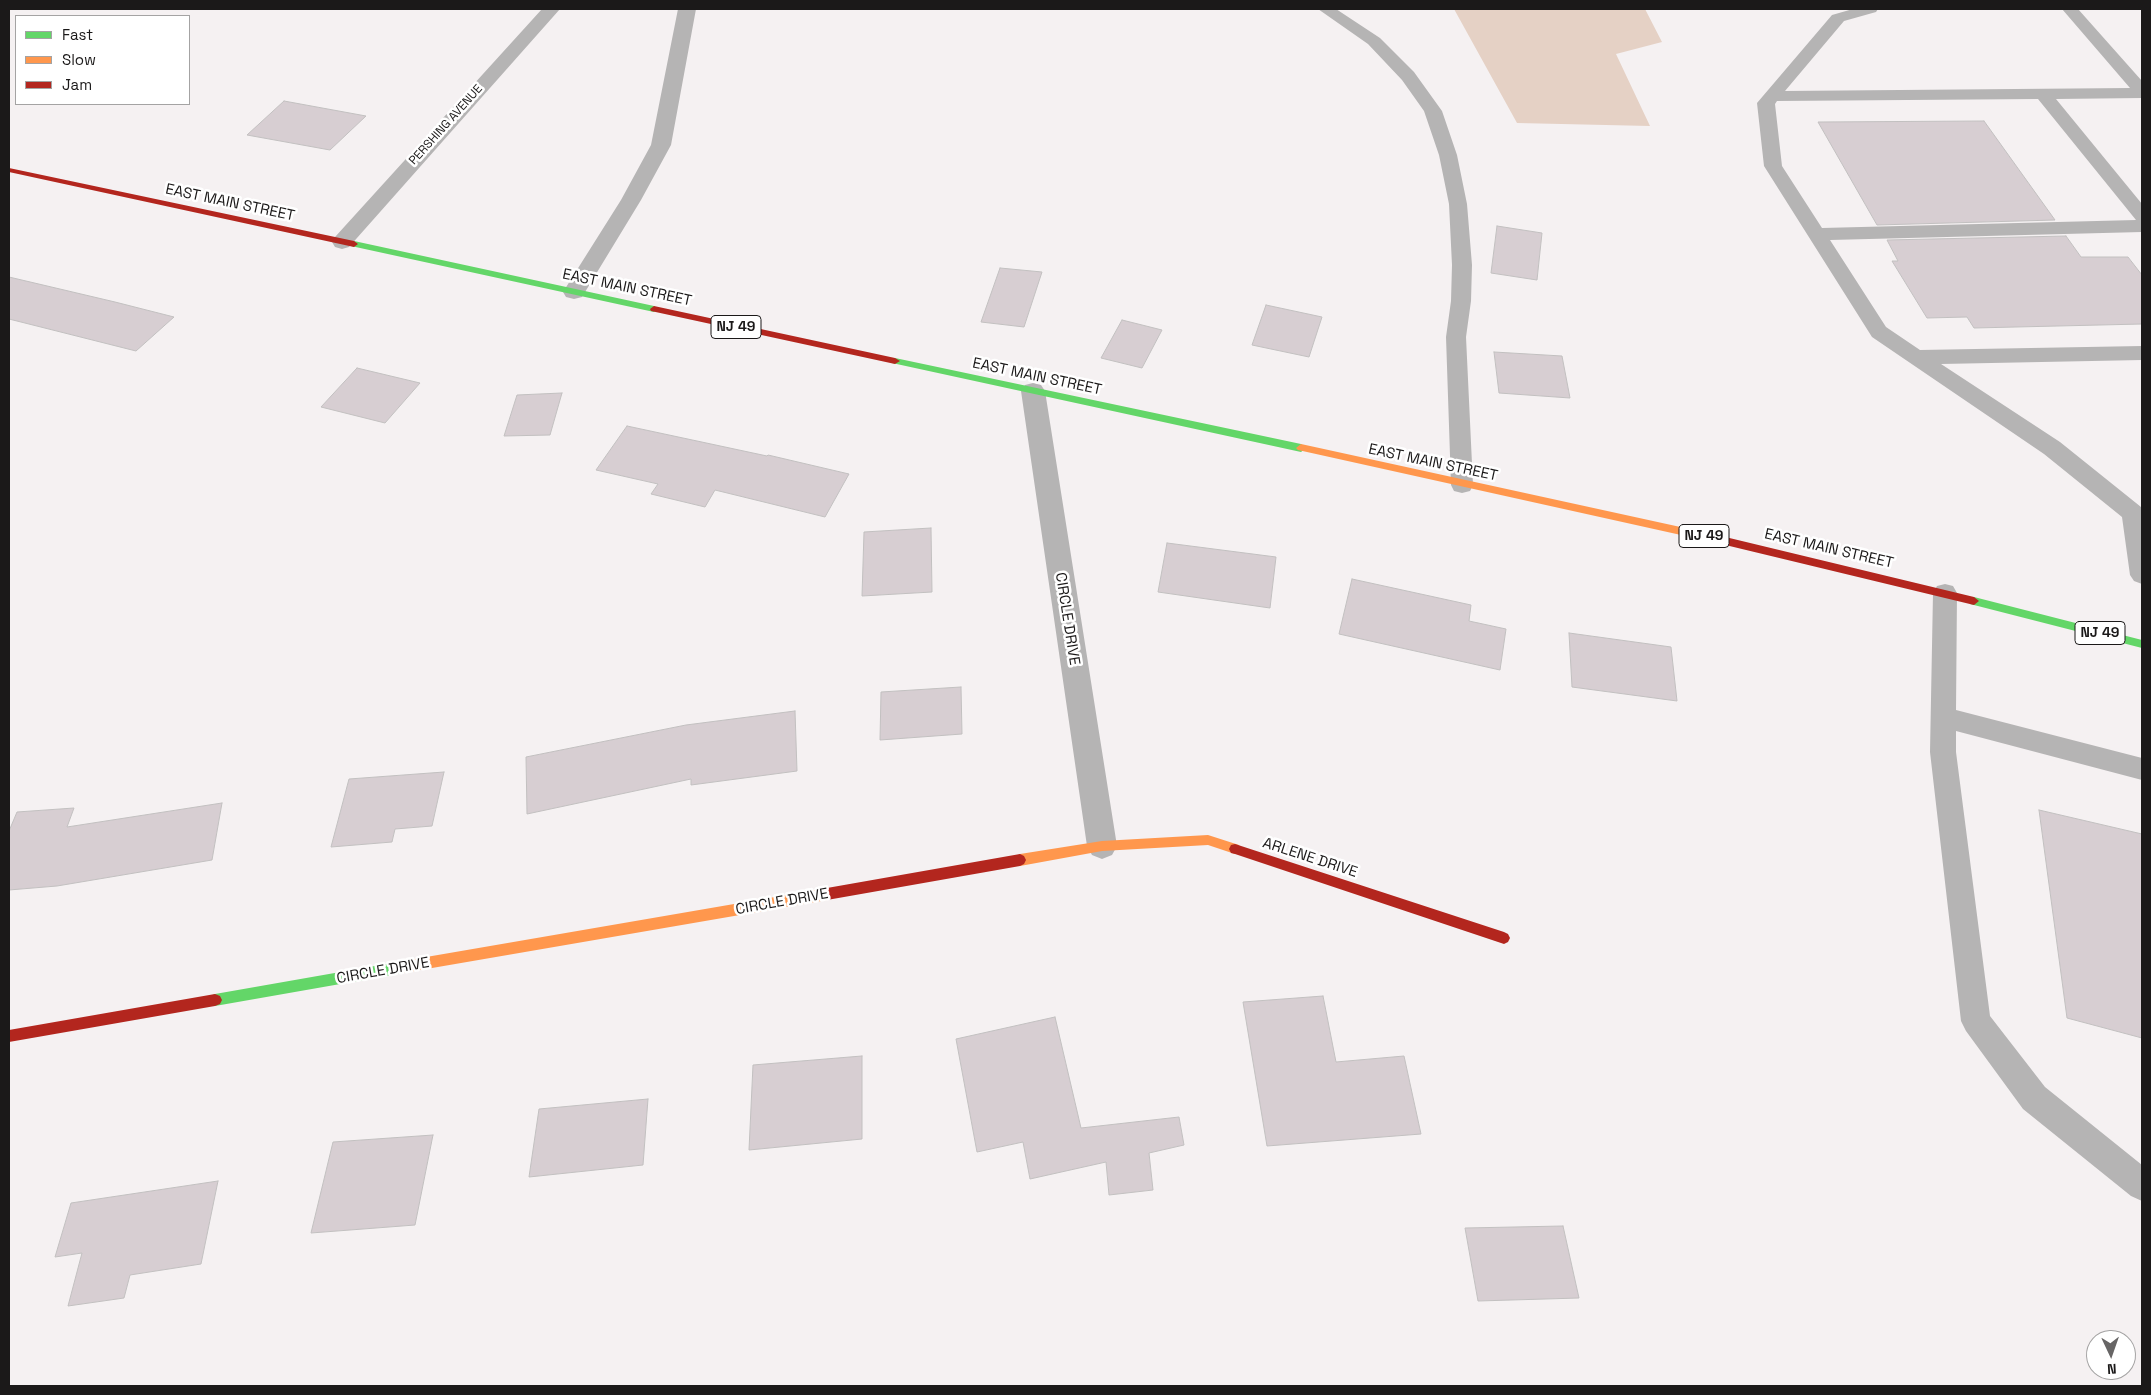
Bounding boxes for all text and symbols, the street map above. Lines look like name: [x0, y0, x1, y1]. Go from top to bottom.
legend: [15, 15, 190, 105]
text: Fast: [62, 25, 93, 44]
text: Slow: [62, 50, 96, 69]
text: Jam: [62, 75, 92, 94]
street label: PERSHING AVENUE: [406, 82, 486, 168]
street label: EAST MAIN STREET: [164, 180, 296, 226]
street label: EAST MAIN STREET: [561, 265, 693, 311]
road number: NJ 49: [711, 316, 761, 338]
street label: EAST MAIN STREET: [971, 354, 1103, 400]
street label: EAST MAIN STREET: [1367, 440, 1499, 486]
road number: NJ 49: [1679, 524, 1729, 548]
street label: EAST MAIN STREET: [1763, 525, 1895, 573]
street label: CIRCLE DRIVE: [1051, 571, 1083, 667]
road number: NJ 49: [2075, 622, 2125, 644]
street label: ARLENE DRIVE: [1260, 834, 1360, 882]
street label: CIRCLE DRIVE: [734, 885, 830, 919]
street label: CIRCLE DRIVE: [335, 954, 431, 988]
north arrow: [2086, 1330, 2136, 1380]
text: N: [2107, 1360, 2117, 1378]

